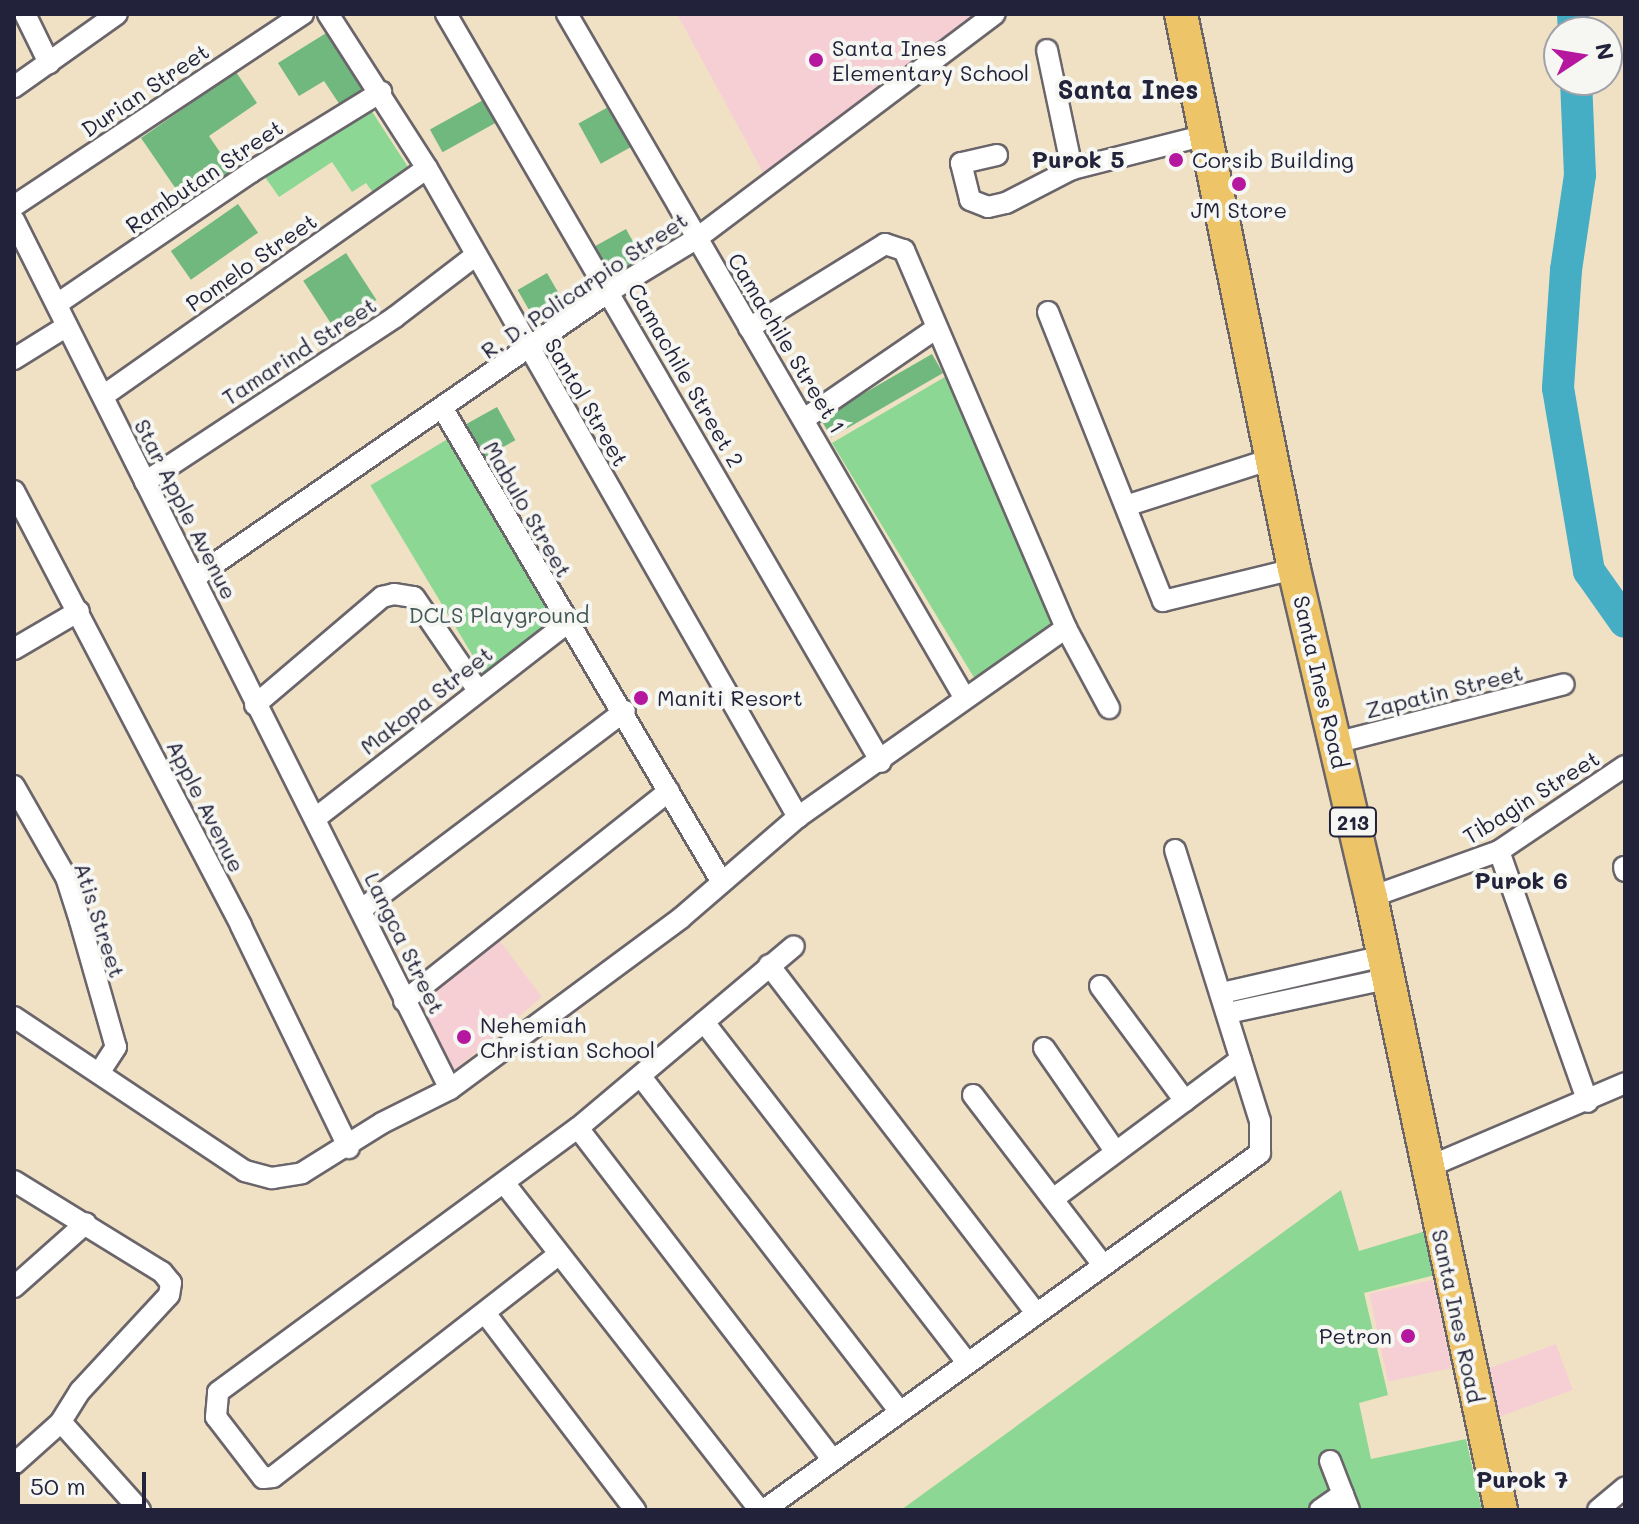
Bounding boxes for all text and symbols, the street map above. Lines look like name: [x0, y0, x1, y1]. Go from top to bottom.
north arrow: [1543, 16, 1623, 96]
place label: Santa Ines Elementary School: [832, 34, 1029, 86]
street label: Durian Street: [76, 38, 214, 142]
text: N: [1589, 40, 1621, 62]
marker: Santa Ines Elementary School: [807, 51, 825, 69]
district label: Santa Ines: [1058, 74, 1198, 106]
street label: Rambutan Street: [120, 114, 288, 238]
district label: Purok 5: [1032, 145, 1124, 173]
place label: Corsib Building: [1192, 147, 1354, 173]
marker: Corsib Building: [1167, 151, 1185, 169]
marker: JM Store: [1230, 175, 1248, 193]
place label: JM Store: [1191, 197, 1287, 223]
street label: R. D. Policarpio Street: [476, 206, 692, 364]
street label: Pomelo Street: [181, 207, 321, 317]
street label: Camachile Street 1: [723, 248, 851, 438]
street label: Camachile Street 2: [623, 278, 749, 472]
street label: Tamarind Street: [217, 291, 381, 411]
street label: Santol Street: [540, 333, 634, 471]
street label: Star Apple Avenue: [129, 415, 243, 603]
street label: Mabulo Street: [478, 436, 578, 582]
street label: Santa Ines Road: [1288, 593, 1354, 771]
park label: DCLS Playground: [409, 602, 589, 628]
street label: Makopa Street: [355, 640, 497, 760]
street label: Zapatin Street: [1362, 659, 1526, 723]
place label: Maniti Resort: [657, 685, 803, 711]
marker: Maniti Resort: [632, 689, 650, 707]
street label: Apple Avenue: [161, 736, 251, 876]
street label: Tibagin Street: [1458, 745, 1604, 849]
road number: 213: [1327, 806, 1379, 838]
street label: Atis Street: [69, 859, 131, 981]
district label: Purok 6: [1474, 866, 1568, 894]
street label: Langca Street: [359, 868, 451, 1018]
place label: Nehemiah Christian School: [480, 1011, 655, 1062]
marker: Nehemiah Christian School: [455, 1028, 473, 1046]
street label: Santa Ines Road: [1427, 1227, 1489, 1405]
place label: Petron: [1319, 1323, 1392, 1349]
marker: Petron: [1399, 1327, 1417, 1345]
scale bar: [20, 1456, 150, 1506]
district label: Purok 7: [1476, 1465, 1568, 1493]
text: 50 m: [30, 1470, 86, 1501]

